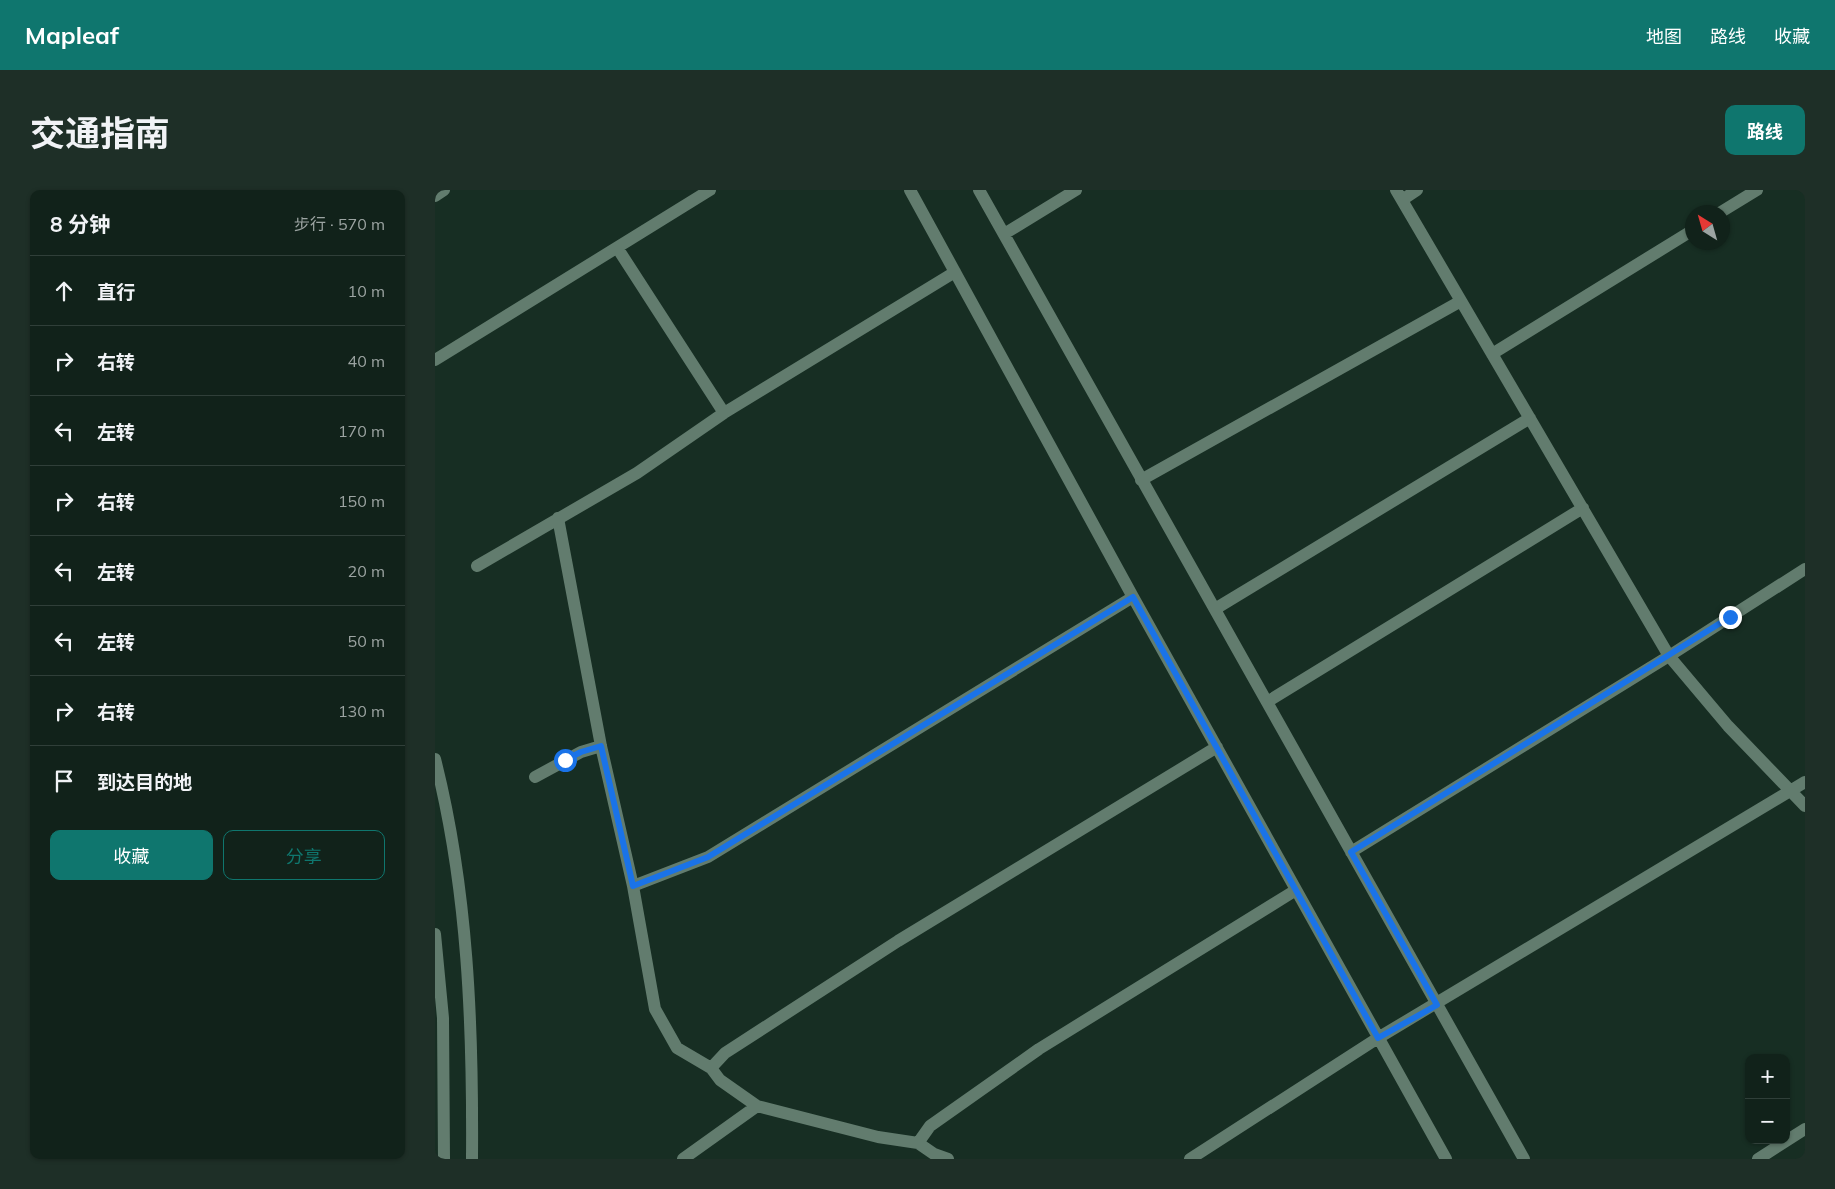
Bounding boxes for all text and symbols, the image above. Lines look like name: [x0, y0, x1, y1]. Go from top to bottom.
text: Mapleaf: [25, 20, 119, 50]
text: 地图: [1646, 25, 1682, 48]
text: 路线: [1710, 25, 1746, 48]
text: 收藏: [1774, 25, 1810, 48]
button: 路线: [1725, 105, 1805, 155]
text: 交通指南: [30, 111, 170, 155]
north arrow: [1685, 205, 1730, 250]
text: 8 分钟: [50, 211, 110, 237]
text: 步行 · 570 m: [294, 214, 385, 234]
icon: ahead: [50, 277, 78, 305]
text: 直行: [97, 280, 135, 304]
text: 10 m: [348, 281, 385, 301]
icon: right: [50, 347, 78, 375]
text: 右转: [97, 350, 135, 374]
text: 40 m: [348, 351, 385, 371]
icon: left: [50, 417, 78, 445]
text: 左转: [97, 420, 135, 444]
text: 170 m: [338, 421, 385, 441]
icon: right: [50, 487, 78, 515]
text: 右转: [97, 490, 135, 514]
text: 150 m: [338, 491, 385, 511]
icon: left: [50, 557, 78, 585]
text: 左转: [97, 560, 135, 584]
text: 20 m: [348, 561, 385, 581]
route end: [1719, 606, 1742, 629]
icon: left: [50, 627, 78, 655]
text: 左转: [97, 630, 135, 654]
text: 50 m: [348, 631, 385, 651]
icon: right: [50, 697, 78, 725]
text: 右转: [97, 700, 135, 724]
text: 130 m: [338, 701, 385, 721]
route start: [554, 749, 577, 772]
icon: arrive: [50, 767, 78, 795]
text: 到达目的地: [97, 770, 192, 794]
button: 收藏: [50, 830, 213, 880]
button: 分享: [223, 830, 385, 880]
map controls: [1745, 1054, 1790, 1144]
button: +: [1745, 1054, 1790, 1099]
button: −: [1745, 1099, 1790, 1144]

